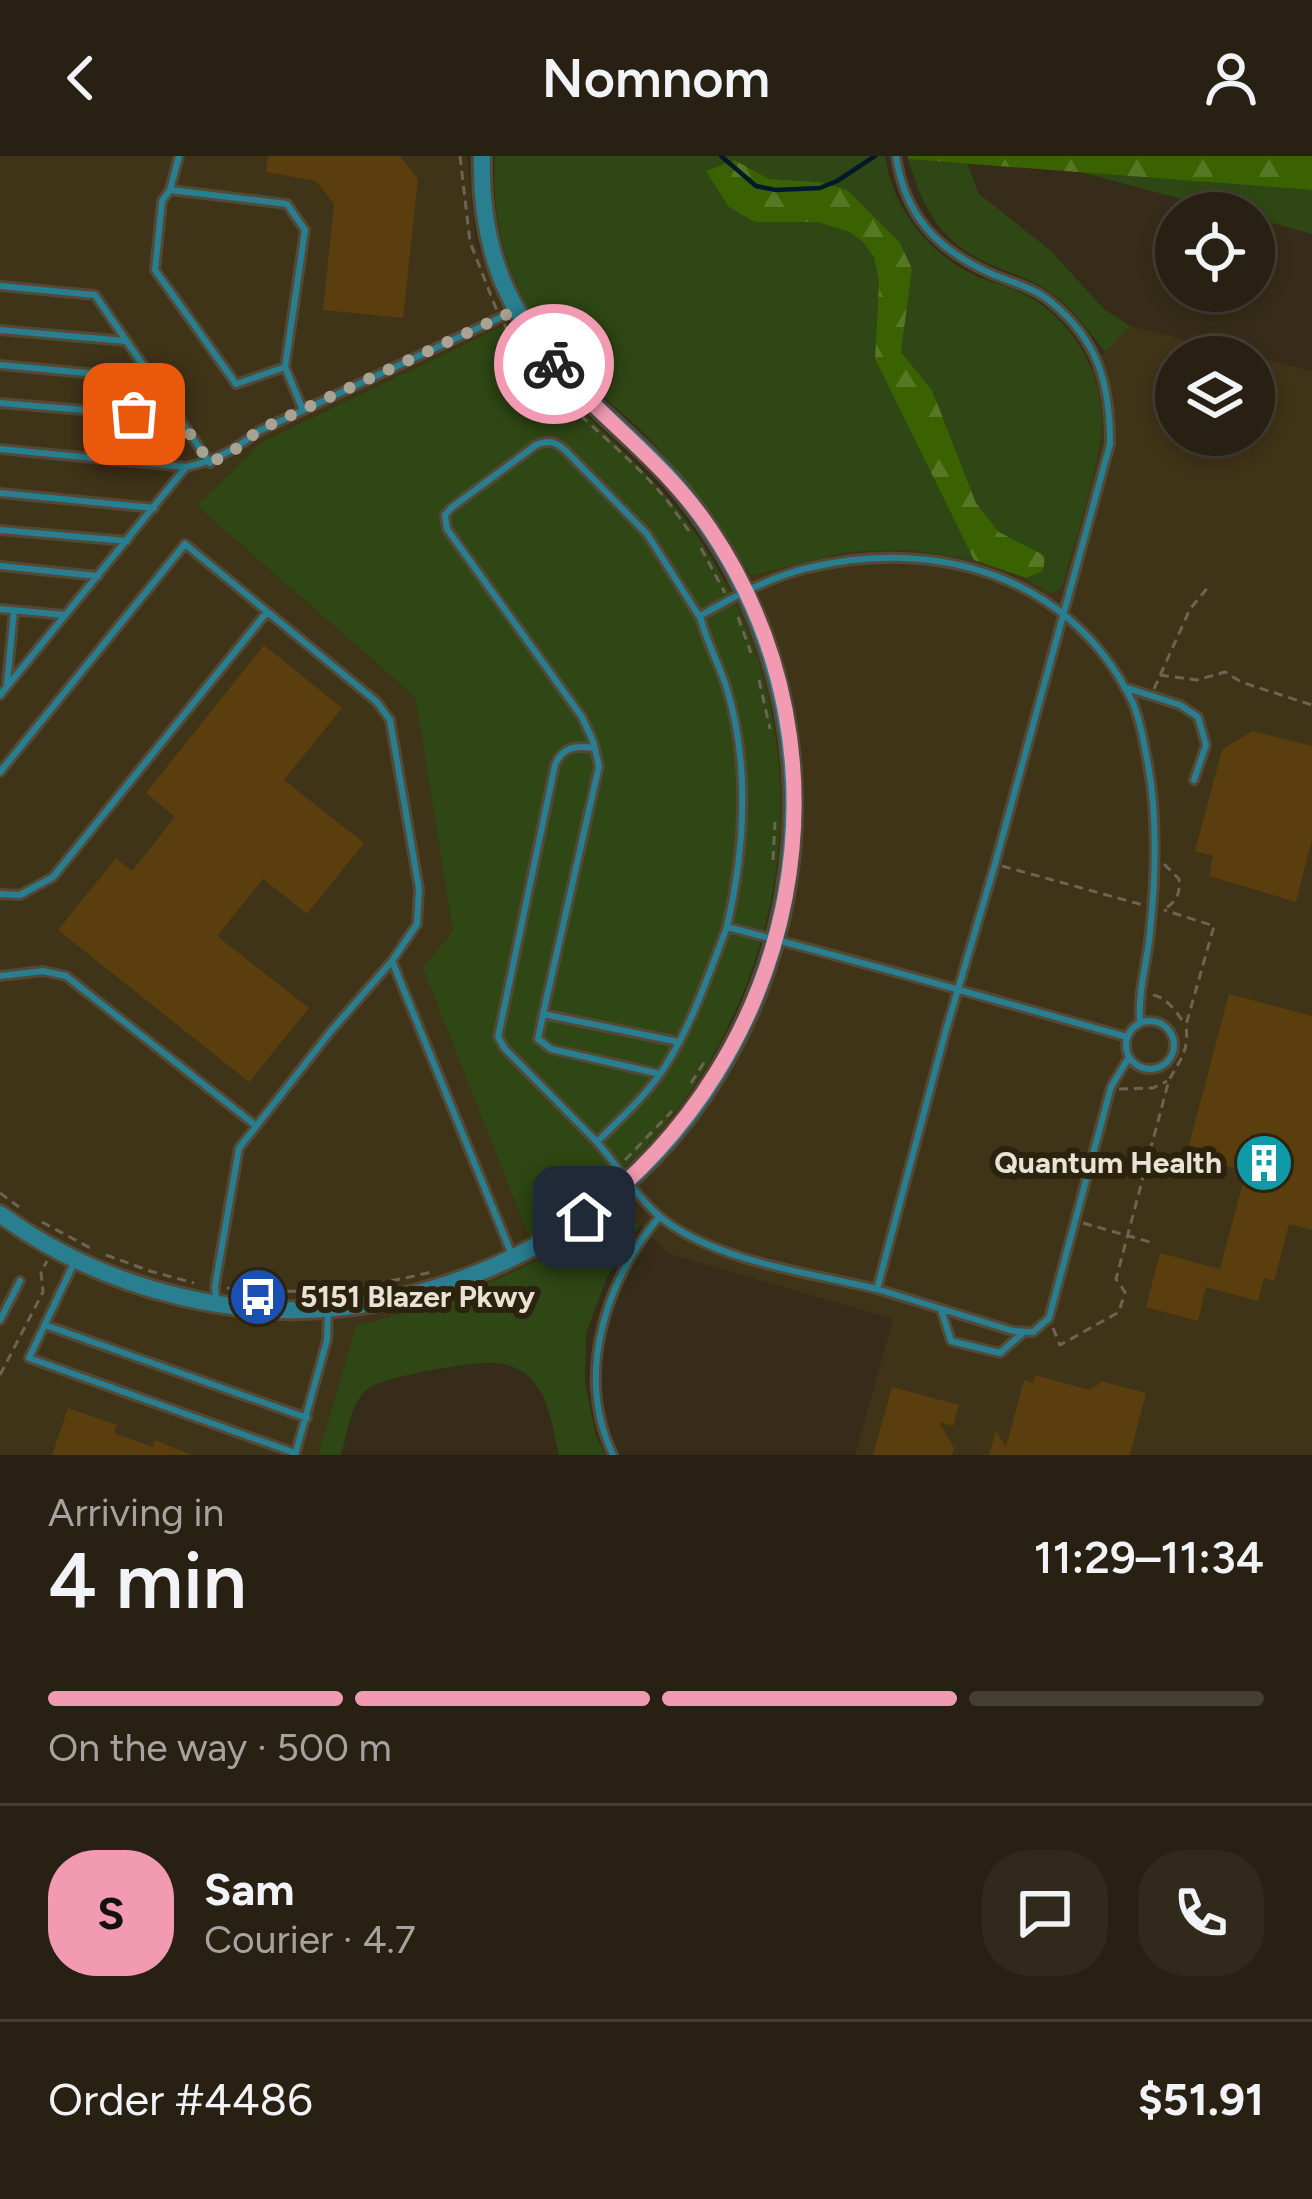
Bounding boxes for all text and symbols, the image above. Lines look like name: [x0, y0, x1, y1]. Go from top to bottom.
icon: back: [48, 45, 114, 111]
icon: person: [1198, 45, 1264, 111]
text: Nomnom: [542, 46, 770, 111]
map controls: [1155, 192, 1275, 456]
button: locate: [1155, 192, 1275, 312]
courier: [494, 304, 614, 424]
icon: bike: [521, 331, 587, 397]
button: layers: [1155, 336, 1275, 456]
pin: [83, 363, 185, 465]
icon: bag: [101, 381, 167, 447]
building icon: Quantum Health: [1233, 1132, 1295, 1194]
place label: Quantum Health: [994, 1144, 1222, 1181]
pin: [533, 1166, 635, 1268]
icon: home: [551, 1184, 617, 1250]
bus stop icon: 5151 Blazer Pkwy: [227, 1266, 289, 1328]
place label: 5151 Blazer Pkwy: [300, 1278, 536, 1315]
text: Arriving in: [48, 1489, 224, 1536]
text: 11:29–11:34: [1034, 1530, 1264, 1584]
text: 4 min: [48, 1534, 247, 1628]
text: On the way · 500 m: [48, 1724, 392, 1771]
button: chat: [982, 1850, 1108, 1976]
button: phone: [1138, 1850, 1264, 1976]
text: Sam: [204, 1862, 295, 1916]
text: S: [97, 1886, 125, 1940]
text: Courier · 4.7: [204, 1916, 416, 1963]
text: Order #4486: [48, 2072, 313, 2126]
text: $51.91: [1138, 2072, 1264, 2126]

